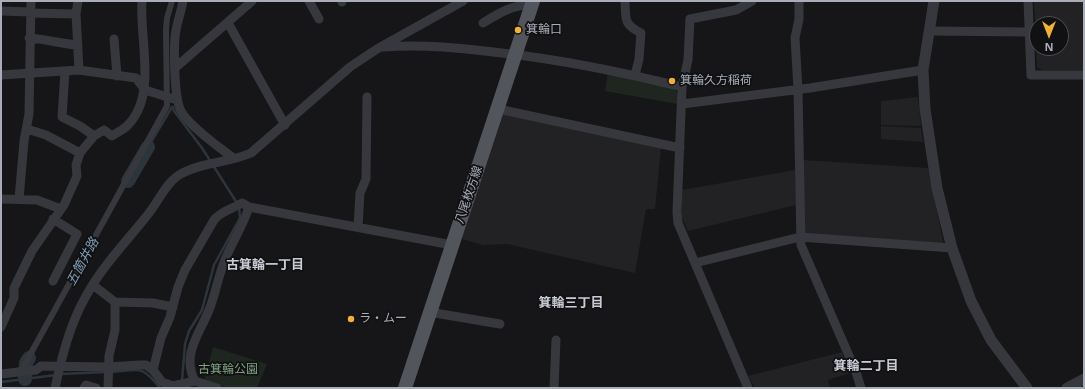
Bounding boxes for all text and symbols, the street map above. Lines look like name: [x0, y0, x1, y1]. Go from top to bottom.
north arrow: [1029, 16, 1069, 56]
place label: 箕輪口: [526, 23, 562, 37]
marker: 箕輪口: [513, 25, 523, 35]
text: N: [1045, 40, 1053, 55]
place label: 箕輪久方稲荷: [680, 74, 752, 88]
marker: 箕輪久方稲荷: [667, 76, 677, 86]
street label: 八尾枚方線: [452, 164, 486, 226]
water label: 五箇井路: [64, 235, 102, 289]
district label: 古箕輪一丁目: [226, 257, 304, 273]
district label: 箕輪三丁目: [539, 295, 603, 311]
place label: ラ・ムー: [359, 312, 407, 326]
marker: ラ・ムー: [346, 314, 356, 324]
district label: 箕輪二丁目: [834, 358, 898, 374]
park label: 古箕輪公園: [198, 363, 258, 377]

